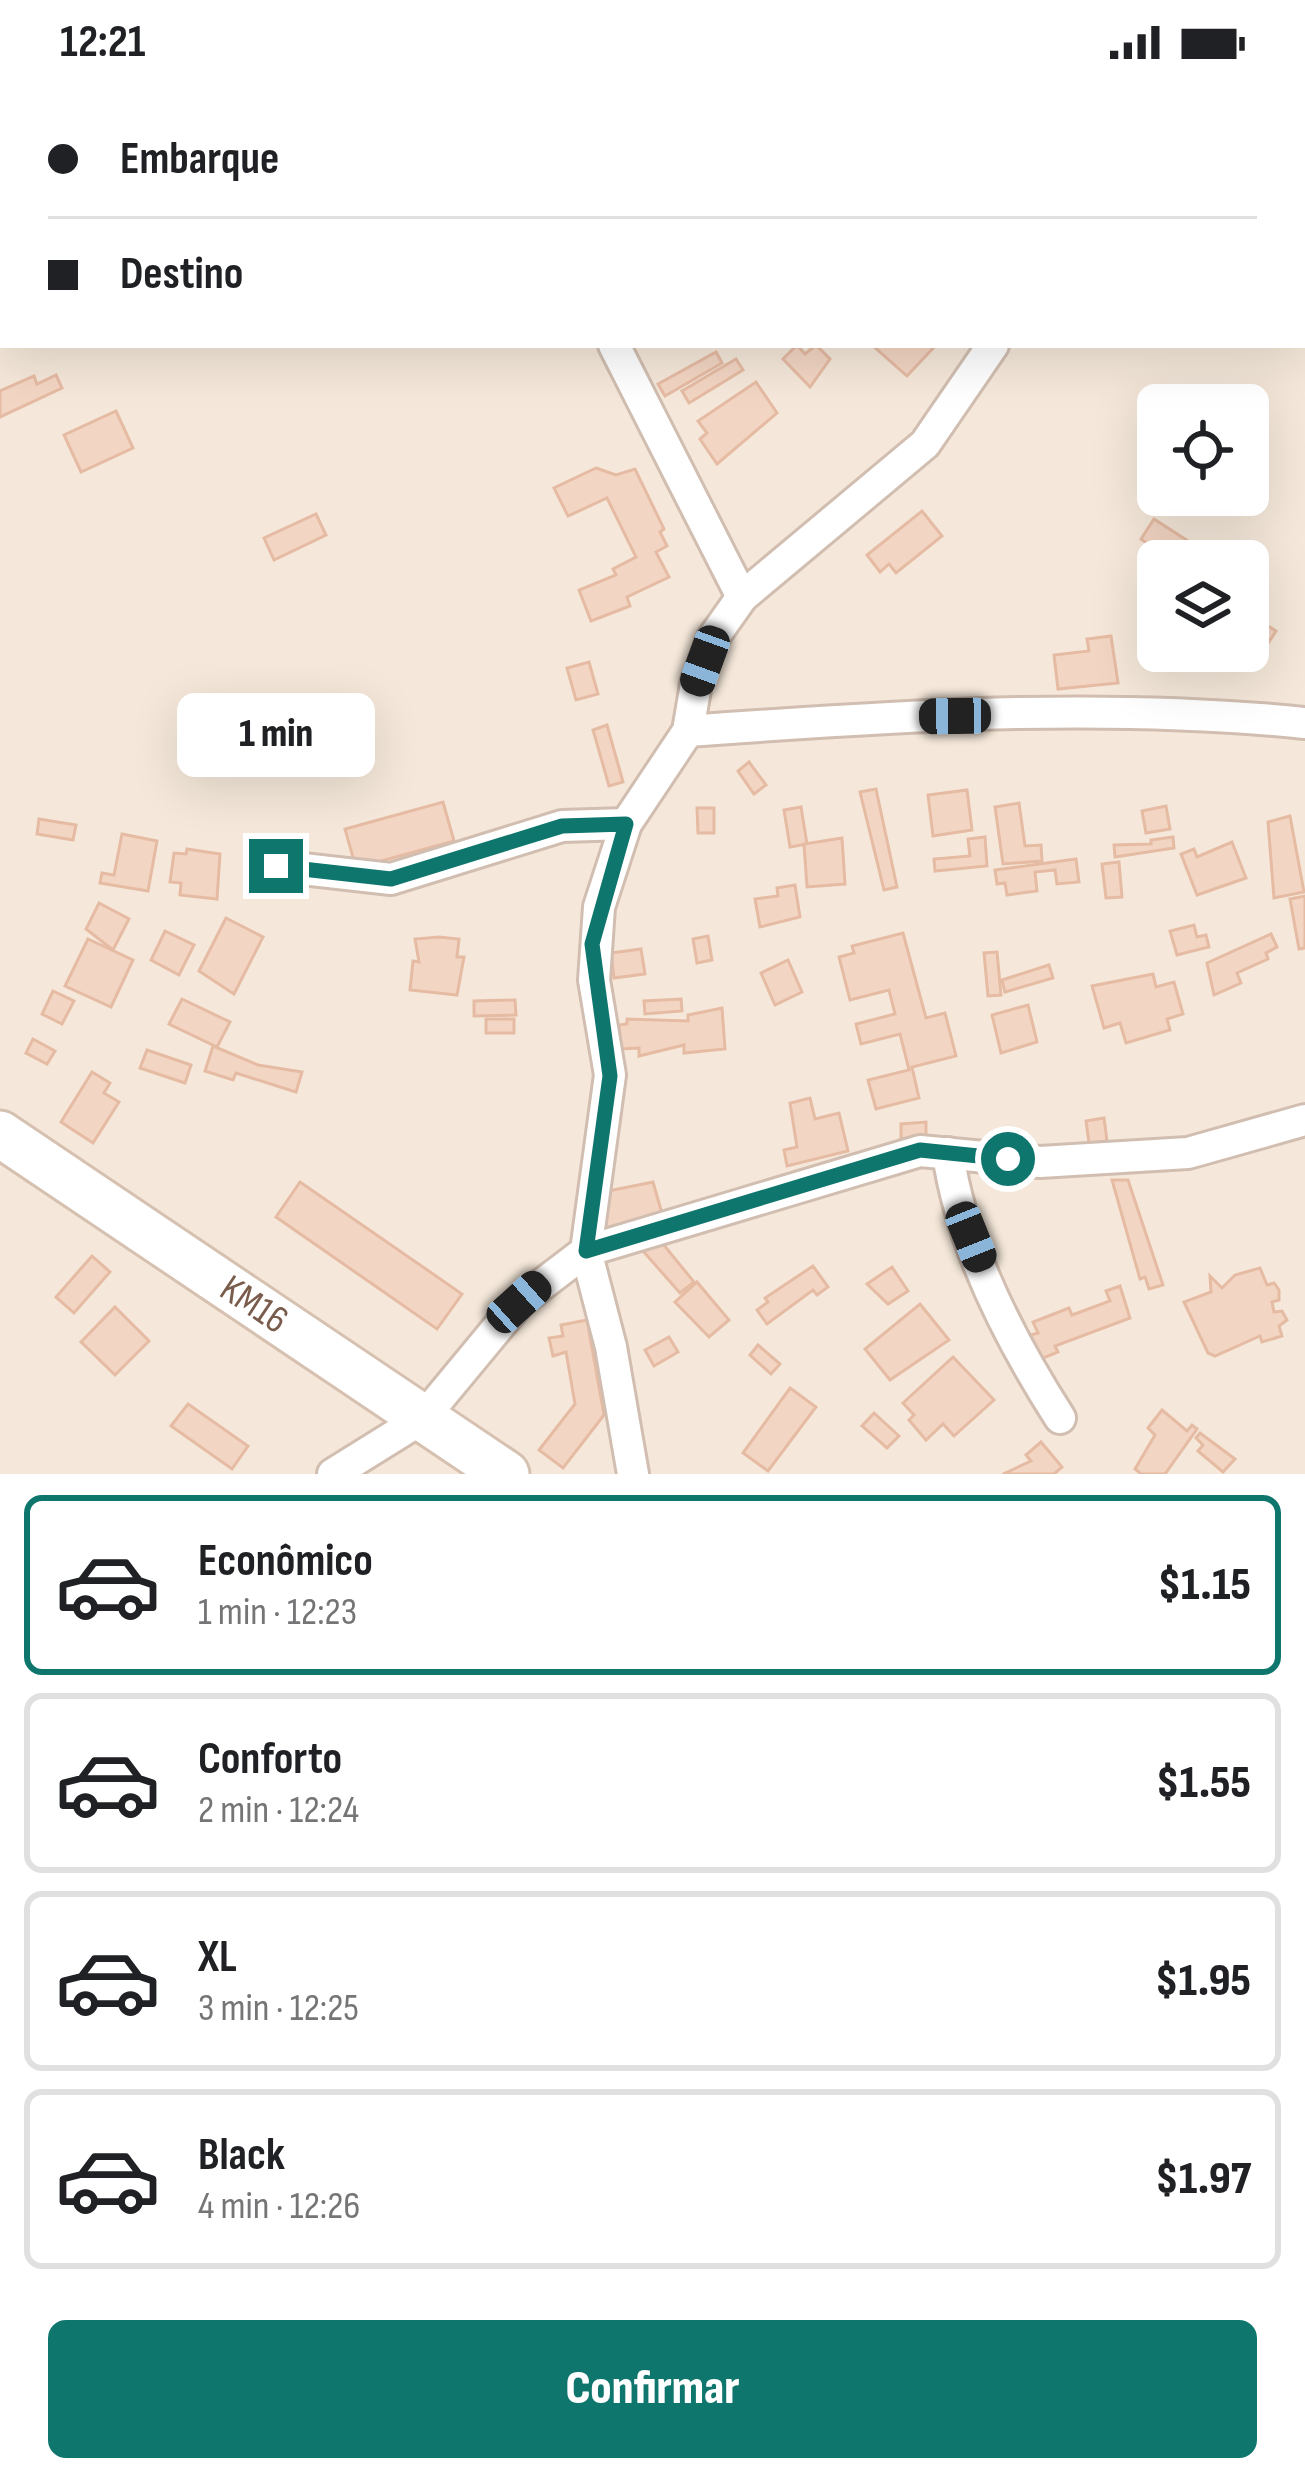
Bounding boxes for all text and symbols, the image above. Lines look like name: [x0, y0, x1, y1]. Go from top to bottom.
text: 12:21: [60, 15, 145, 70]
text: Embarque: [120, 132, 279, 187]
text: Destino: [120, 247, 243, 302]
map controls: [1137, 384, 1269, 672]
button: locate: [1137, 384, 1269, 516]
button: layers: [1137, 540, 1269, 672]
car: [676, 621, 734, 701]
callout: 1 min: [177, 692, 375, 776]
car: [919, 697, 991, 735]
text: 1 min: [239, 711, 313, 758]
route end: [249, 839, 303, 893]
route start: [981, 1132, 1035, 1186]
car: [941, 1197, 1001, 1277]
street label: KM16: [211, 1265, 297, 1344]
car: [480, 1265, 558, 1339]
icon: car: [54, 1531, 162, 1639]
text: Econômico: [198, 1534, 373, 1589]
text: $1.15: [1158, 1558, 1251, 1613]
text: 1 min · 12:23: [198, 1589, 357, 1636]
icon: car: [54, 1729, 162, 1837]
text: Conforto: [198, 1732, 342, 1787]
text: $1.55: [1156, 1756, 1251, 1811]
text: 2 min · 12:24: [198, 1787, 359, 1834]
icon: car: [54, 1927, 162, 2035]
text: XL: [198, 1930, 237, 1985]
text: $1.95: [1155, 1954, 1251, 2009]
text: 3 min · 12:25: [198, 1985, 359, 2032]
icon: car: [54, 2125, 162, 2233]
text: Black: [198, 2128, 285, 2183]
text: $1.97: [1155, 2152, 1251, 2207]
text: 4 min · 12:26: [198, 2183, 360, 2230]
button: Confirmar: [48, 2320, 1257, 2458]

